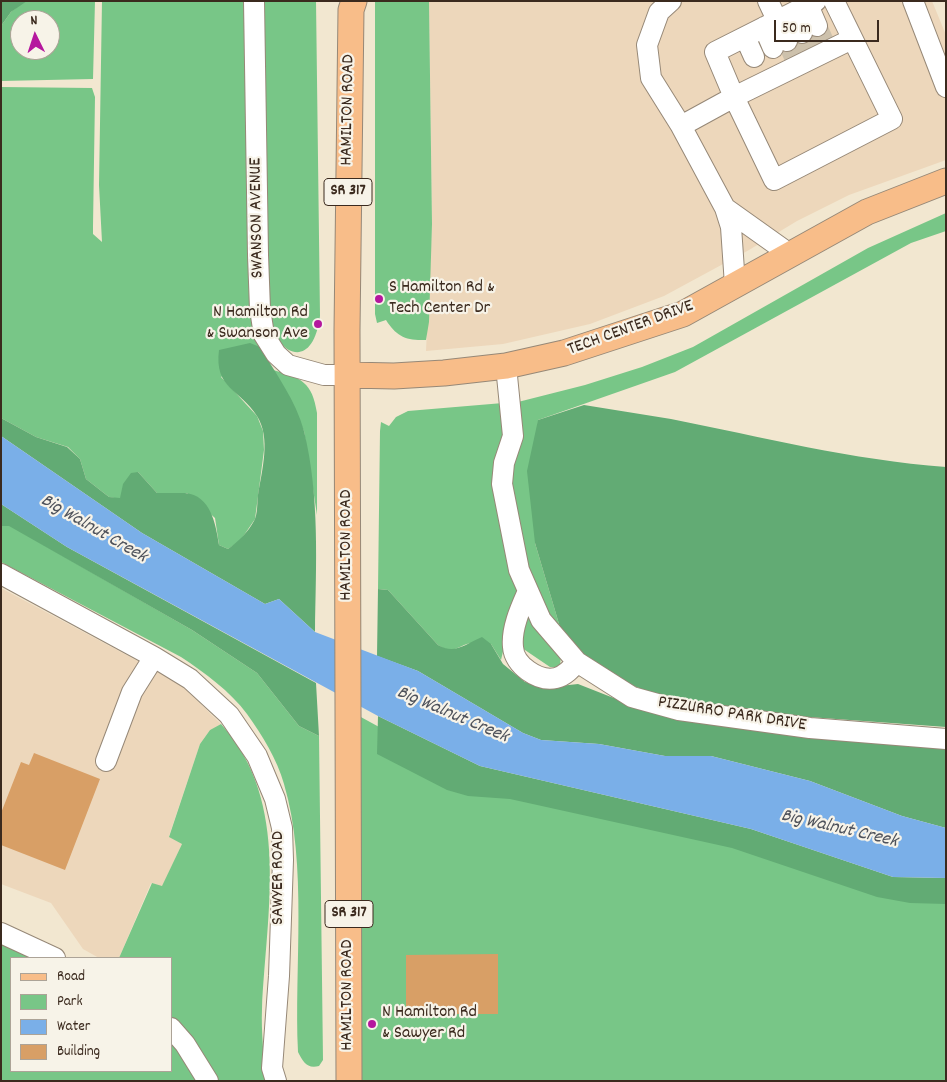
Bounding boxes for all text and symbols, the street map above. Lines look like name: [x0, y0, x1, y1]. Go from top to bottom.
north arrow: [10, 10, 60, 60]
scale bar: [777, 10, 882, 42]
text: N: [30, 11, 38, 31]
text: 50 m: [782, 18, 811, 40]
street label: HAMILTON ROAD: [337, 54, 361, 166]
street label: SWANSON AVENUE: [246, 157, 270, 279]
road number: SR 317: [324, 178, 372, 206]
place label: S Hamilton Rd & Tech Center Dr: [389, 278, 495, 320]
marker: S Hamilton Rd & Tech Center Dr: [373, 293, 385, 305]
street label: TECH CENTER DRIVE: [565, 296, 697, 362]
place label: N Hamilton Rd & Swanson Ave: [206, 303, 308, 346]
marker: N Hamilton Rd & Swanson Ave: [312, 318, 324, 330]
street label: HAMILTON ROAD: [337, 489, 359, 601]
water label: Big Walnut Creek: [36, 490, 150, 570]
water label: Big Walnut Creek: [393, 682, 511, 750]
street label: PIZZURRO PARK DRIVE: [656, 693, 808, 737]
water label: Big Walnut Creek: [779, 806, 899, 854]
street label: SAWYER ROAD: [269, 831, 291, 925]
road number: SR 317: [325, 901, 373, 928]
street label: HAMILTON ROAD: [338, 939, 360, 1051]
legend: [10, 957, 172, 1072]
text: Road: [57, 966, 85, 988]
text: Park: [57, 991, 83, 1013]
place label: N Hamilton Rd & Sawyer Rd: [382, 1003, 477, 1046]
text: Water: [57, 1016, 90, 1038]
marker: N Hamilton Rd & Sawyer Rd: [366, 1018, 378, 1030]
text: Building: [57, 1041, 100, 1063]

